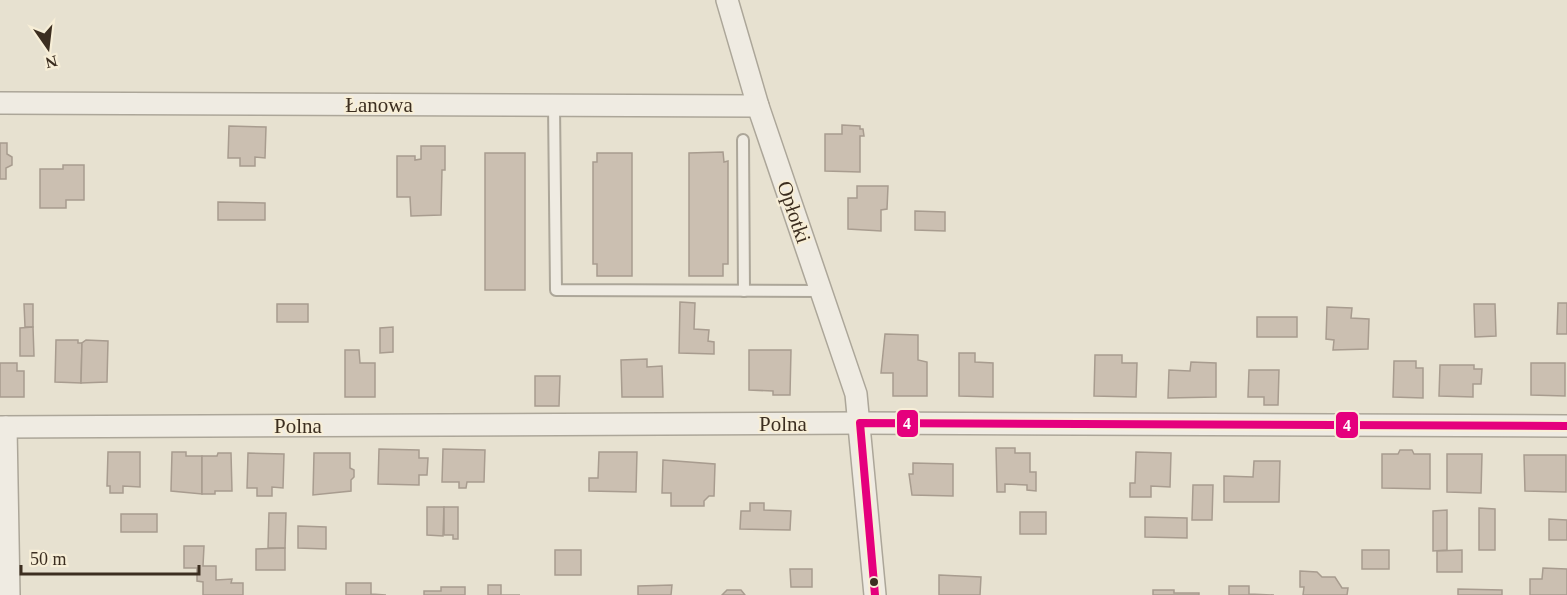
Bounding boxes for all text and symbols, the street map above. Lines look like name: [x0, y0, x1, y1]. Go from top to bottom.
north arrow: [18, 18, 78, 78]
text: N: [43, 52, 59, 72]
street label: Łanowa: [345, 93, 413, 117]
street label: Opłotki: [772, 178, 816, 246]
line badge: 4: [896, 409, 919, 438]
line badge: 4: [1335, 411, 1359, 439]
street label: Polna: [759, 412, 808, 436]
street label: Polna: [274, 414, 323, 438]
text: 4: [903, 415, 911, 432]
text: 4: [1343, 417, 1351, 434]
scale bar: [21, 538, 200, 576]
text: 50 m: [30, 549, 67, 569]
unlabelled marker: [868, 576, 880, 588]

